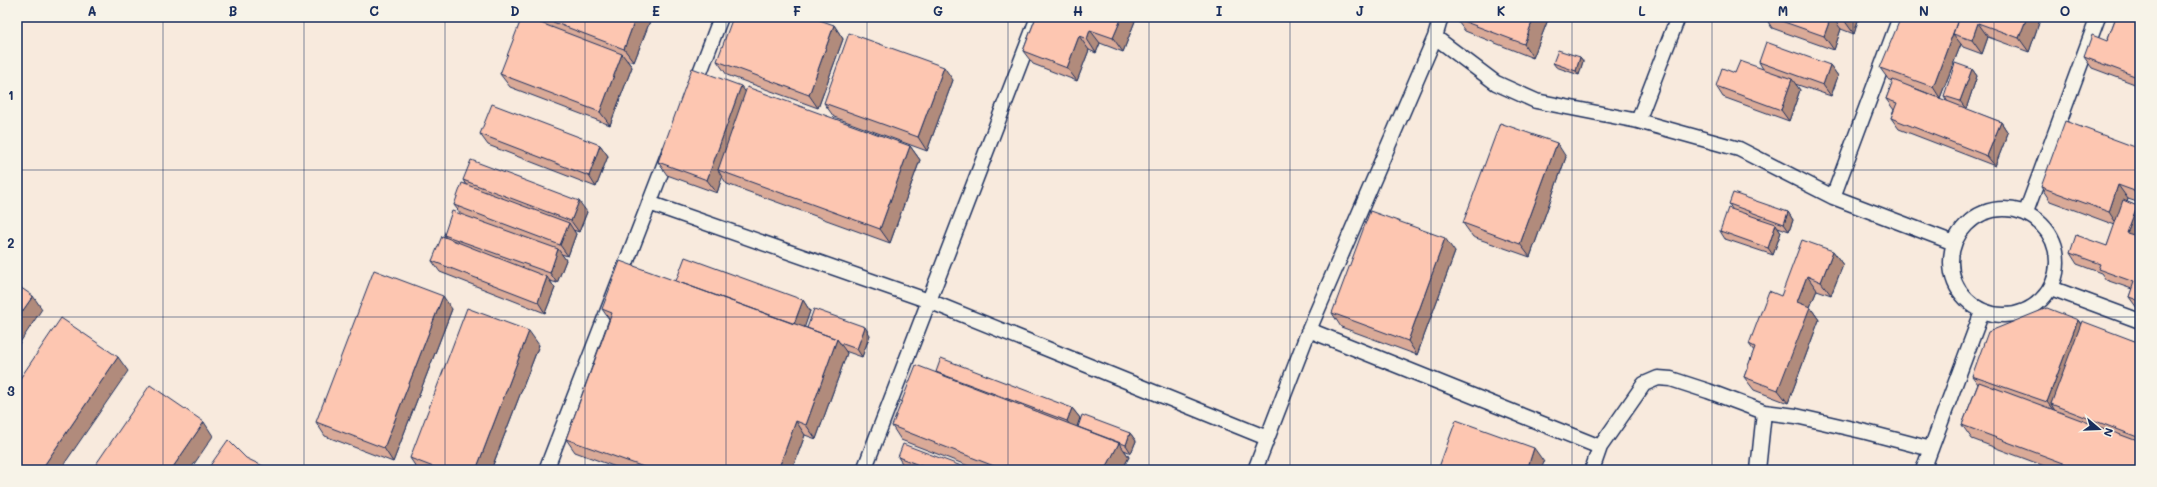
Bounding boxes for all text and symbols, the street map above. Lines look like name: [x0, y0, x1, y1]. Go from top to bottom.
text: A: [87, 2, 97, 19]
text: B: [229, 2, 238, 19]
text: C: [369, 2, 379, 19]
text: D: [510, 2, 520, 19]
text: E: [652, 2, 660, 19]
text: F: [793, 2, 801, 19]
text: G: [933, 2, 943, 19]
text: H: [1073, 2, 1083, 19]
text: I: [1216, 2, 1223, 19]
text: J: [1356, 2, 1364, 19]
text: K: [1497, 2, 1506, 19]
text: L: [1638, 2, 1646, 19]
text: M: [1778, 2, 1788, 19]
text: N: [1919, 2, 1929, 19]
text: O: [2060, 2, 2070, 19]
text: 1: [8, 86, 14, 103]
text: 2: [7, 234, 15, 251]
text: 3: [7, 382, 15, 399]
north arrow: [2079, 409, 2119, 449]
text: N: [2100, 426, 2117, 439]

